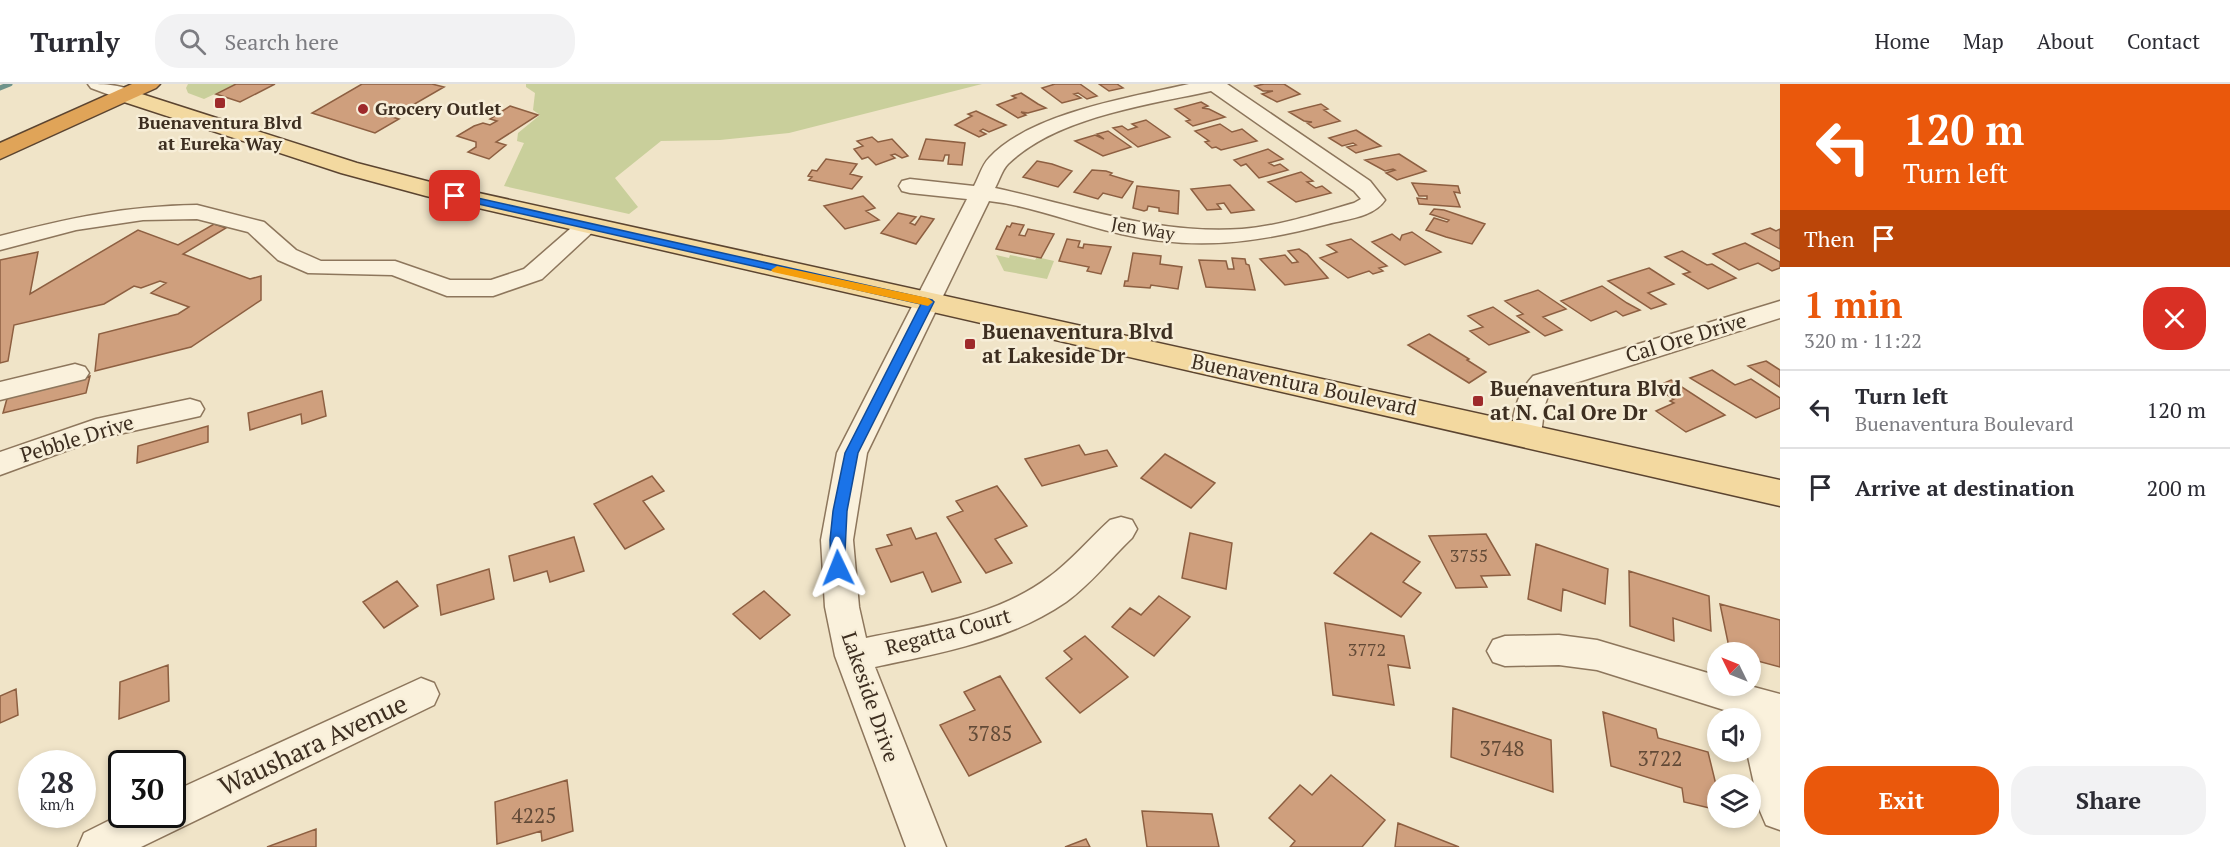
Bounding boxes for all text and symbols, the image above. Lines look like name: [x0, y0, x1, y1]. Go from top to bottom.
search box: [155, 14, 575, 68]
text: Turnly: [30, 23, 119, 60]
icon: search: [176, 25, 209, 58]
text: Search here: [224, 27, 339, 56]
text: Home: [1874, 27, 1930, 55]
text: Map: [1963, 27, 2004, 55]
text: About: [2037, 27, 2094, 55]
text: Contact: [2127, 27, 2200, 55]
marker: Buenaventura Blvd at Eureka Way: [213, 96, 227, 110]
place label: Grocery Outlet: [375, 96, 501, 120]
text: 120 m: [1903, 101, 2024, 157]
marker: Grocery Outlet: [356, 102, 370, 116]
icon: left: [1804, 108, 1882, 186]
place label: Buenaventura Blvd at Eureka Way: [138, 110, 302, 155]
text: Turn left: [1903, 155, 2008, 191]
pin: [429, 170, 480, 221]
icon: arrive: [438, 179, 471, 212]
street label: Jen Way: [1110, 211, 1178, 246]
icon: arrive: [1867, 222, 1900, 255]
text: Then: [1804, 224, 1855, 253]
text: 1 min: [1804, 281, 1902, 328]
button: close: [2143, 287, 2206, 350]
street label: Cal Ore Drive: [1622, 305, 1750, 369]
place label: Buenaventura Blvd at Lakeside Dr: [982, 317, 1174, 369]
text: 320 m · 11:22: [1804, 327, 1922, 354]
marker: Buenaventura Blvd at Lakeside Dr: [963, 337, 977, 351]
street label: Buenaventura Boulevard: [1189, 346, 1420, 422]
place label: Buenaventura Blvd at N. Cal Ore Dr: [1490, 374, 1682, 426]
text: Turn left: [1855, 381, 1948, 410]
icon: left: [1804, 393, 1837, 426]
marker: Buenaventura Blvd at N. Cal Ore Dr: [1471, 394, 1485, 408]
text: 120 m: [2146, 395, 2206, 424]
street label: Pebble Drive: [16, 407, 137, 469]
text: Buenaventura Boulevard: [1855, 410, 2074, 437]
icon: arrive: [1804, 471, 1837, 504]
text: Arrive at destination: [1855, 473, 2074, 502]
text: 200 m: [2146, 473, 2206, 502]
position arrow: [806, 536, 870, 600]
house number: 3755: [1450, 543, 1488, 567]
street label: Regatta Court: [882, 601, 1014, 661]
street label: Lakeside Drive: [836, 628, 906, 766]
house number: 3772: [1348, 637, 1386, 661]
north arrow: [1707, 642, 1761, 696]
map controls: [1707, 642, 1761, 828]
street label: Waushara Avenue: [213, 686, 412, 803]
button: sound: [1707, 708, 1761, 762]
house number: 3785: [968, 719, 1012, 747]
house number: 3748: [1480, 734, 1524, 762]
house number: 3722: [1638, 744, 1682, 772]
speed limit sign: 30: [108, 750, 186, 828]
text: 28: [40, 762, 74, 802]
button: Exit: [1804, 766, 1999, 835]
button: Share: [2011, 766, 2206, 835]
button: layers: [1707, 774, 1761, 828]
text: km/h: [40, 794, 74, 814]
house number: 4225: [512, 801, 556, 829]

